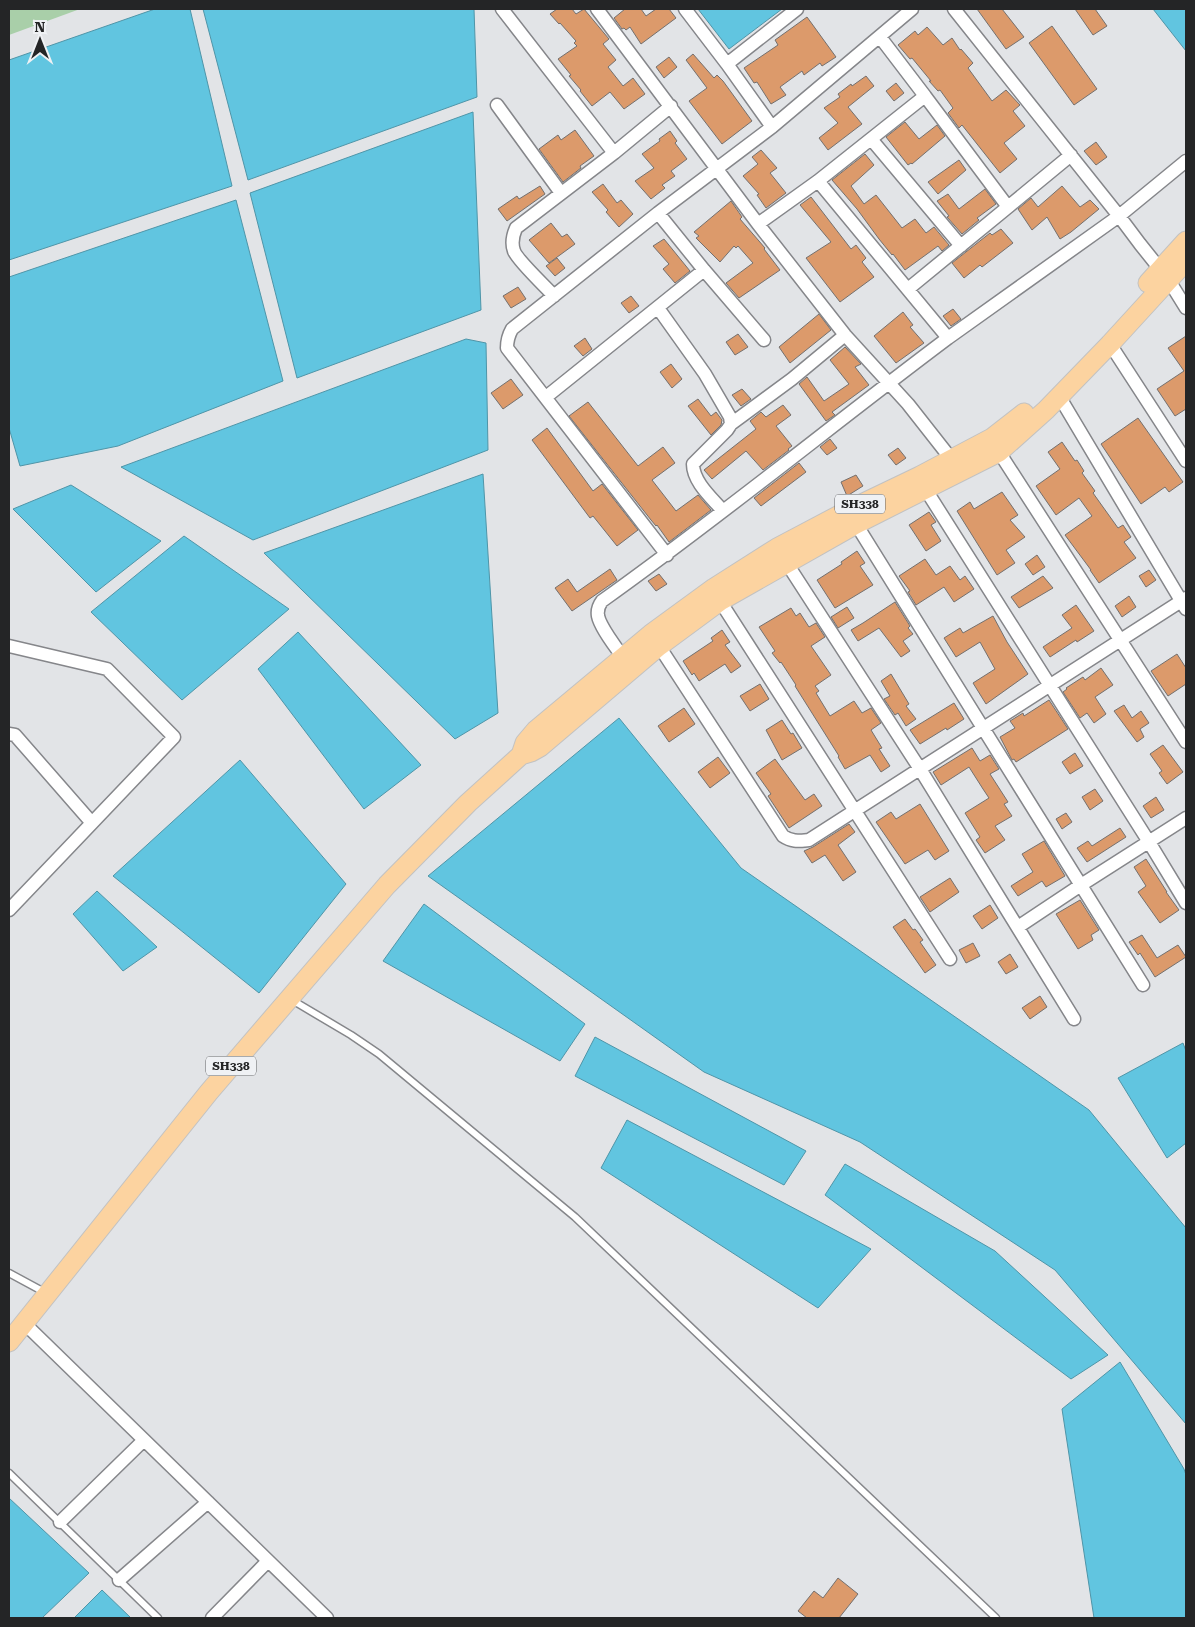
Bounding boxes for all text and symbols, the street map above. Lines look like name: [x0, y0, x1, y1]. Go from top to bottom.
north arrow: [15, 15, 65, 65]
text: N: [35, 19, 46, 35]
road number: SH338: [835, 494, 885, 514]
road number: SH338: [206, 1056, 256, 1076]

